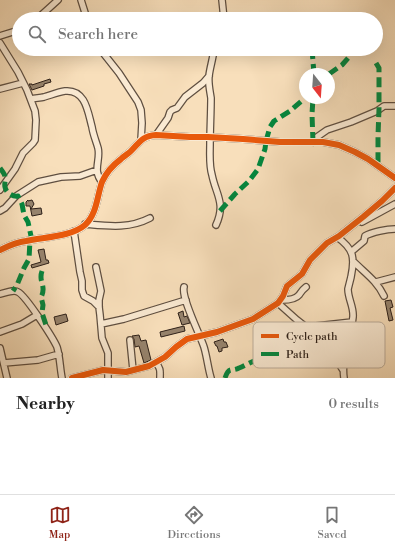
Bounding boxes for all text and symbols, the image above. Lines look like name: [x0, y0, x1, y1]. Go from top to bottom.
search box: [12, 12, 383, 56]
icon: search: [26, 23, 48, 45]
text: Search here: [58, 25, 138, 44]
north arrow: [299, 68, 335, 104]
legend: [253, 322, 385, 368]
text: Cycle path: [286, 330, 338, 344]
text: Path: [286, 348, 310, 362]
text: Nearby: [16, 393, 75, 415]
text: 0 results: [328, 396, 379, 412]
tab: Map: [49, 504, 71, 542]
tab: Directions: [168, 504, 221, 542]
tab: Saved: [318, 504, 346, 542]

